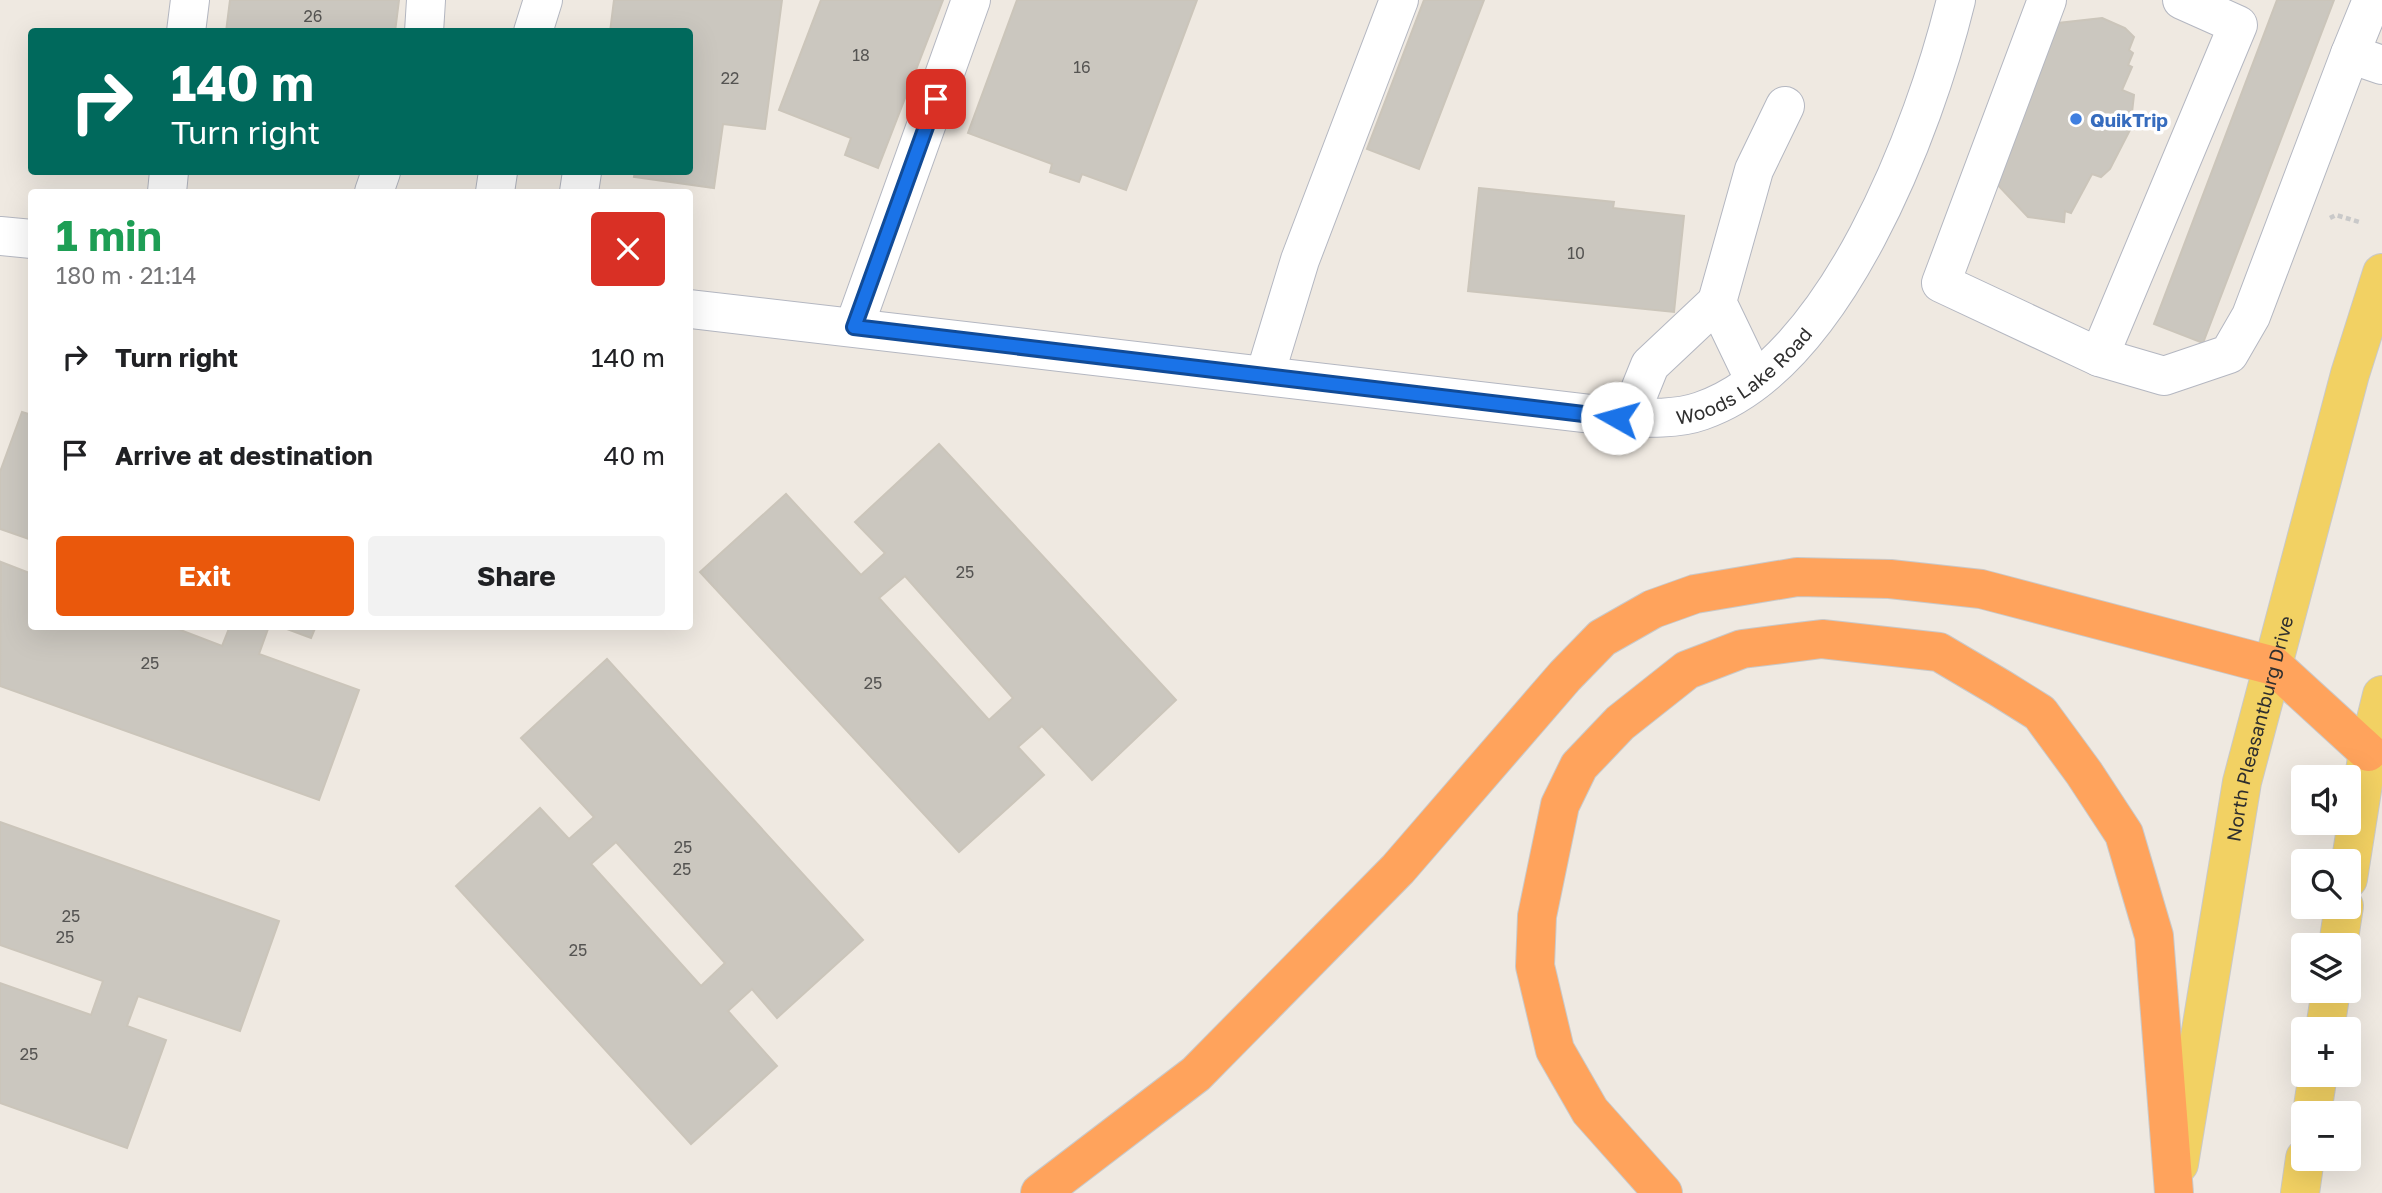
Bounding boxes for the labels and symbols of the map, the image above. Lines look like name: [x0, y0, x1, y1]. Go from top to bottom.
house number: 26: [304, 6, 322, 26]
house number: 18: [852, 45, 870, 65]
house number: 16: [1073, 57, 1091, 77]
house number: 22: [721, 68, 739, 88]
pin: [906, 69, 966, 129]
place label: QuikTrip: [2090, 108, 2168, 131]
marker: QuikTrip: [2068, 111, 2084, 127]
house number: 10: [1567, 243, 1585, 263]
street label: Woods Lake Road: [1674, 322, 1816, 428]
position arrow: [1580, 381, 1654, 455]
house number: 25: [956, 562, 974, 582]
street label: North Pleasantburg Drive: [2221, 613, 2297, 843]
house number: 25: [141, 653, 159, 673]
house number: 25: [864, 673, 882, 693]
house number: 25: [674, 837, 692, 857]
house number: 25: [673, 859, 691, 879]
house number: 25: [62, 906, 80, 926]
house number: 25: [56, 927, 74, 947]
house number: 25: [569, 940, 587, 960]
house number: 25: [20, 1044, 38, 1064]

